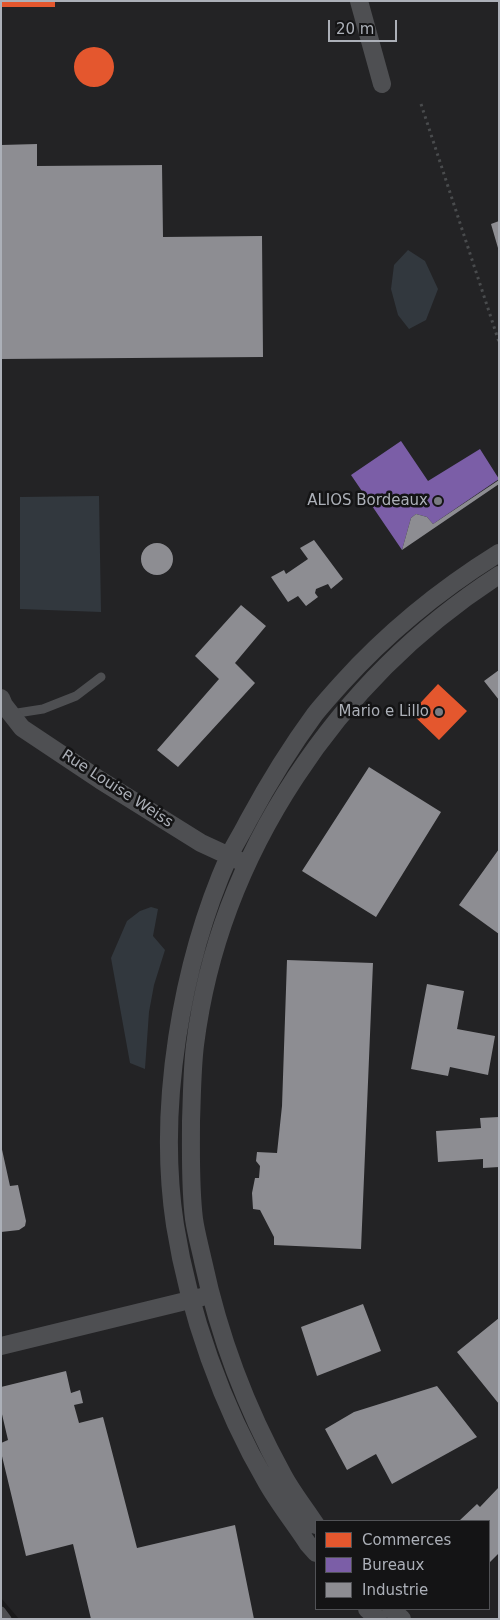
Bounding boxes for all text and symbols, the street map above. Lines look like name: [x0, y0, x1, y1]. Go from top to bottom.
scale bar: [330, 10, 399, 42]
text: 20 m: [336, 20, 374, 38]
place label: ALIOS Bordeaux: [307, 492, 428, 510]
marker: ALIOS Bordeaux: [432, 495, 444, 507]
place label: Mario e Lillo: [339, 703, 429, 721]
marker: Mario e Lillo: [433, 706, 445, 718]
street label: Rue Louise Weiss: [58, 746, 176, 832]
legend: [315, 1520, 490, 1610]
text: Commerces: [362, 1531, 451, 1549]
text: Bureaux: [362, 1556, 424, 1574]
text: Industrie: [362, 1581, 428, 1599]

